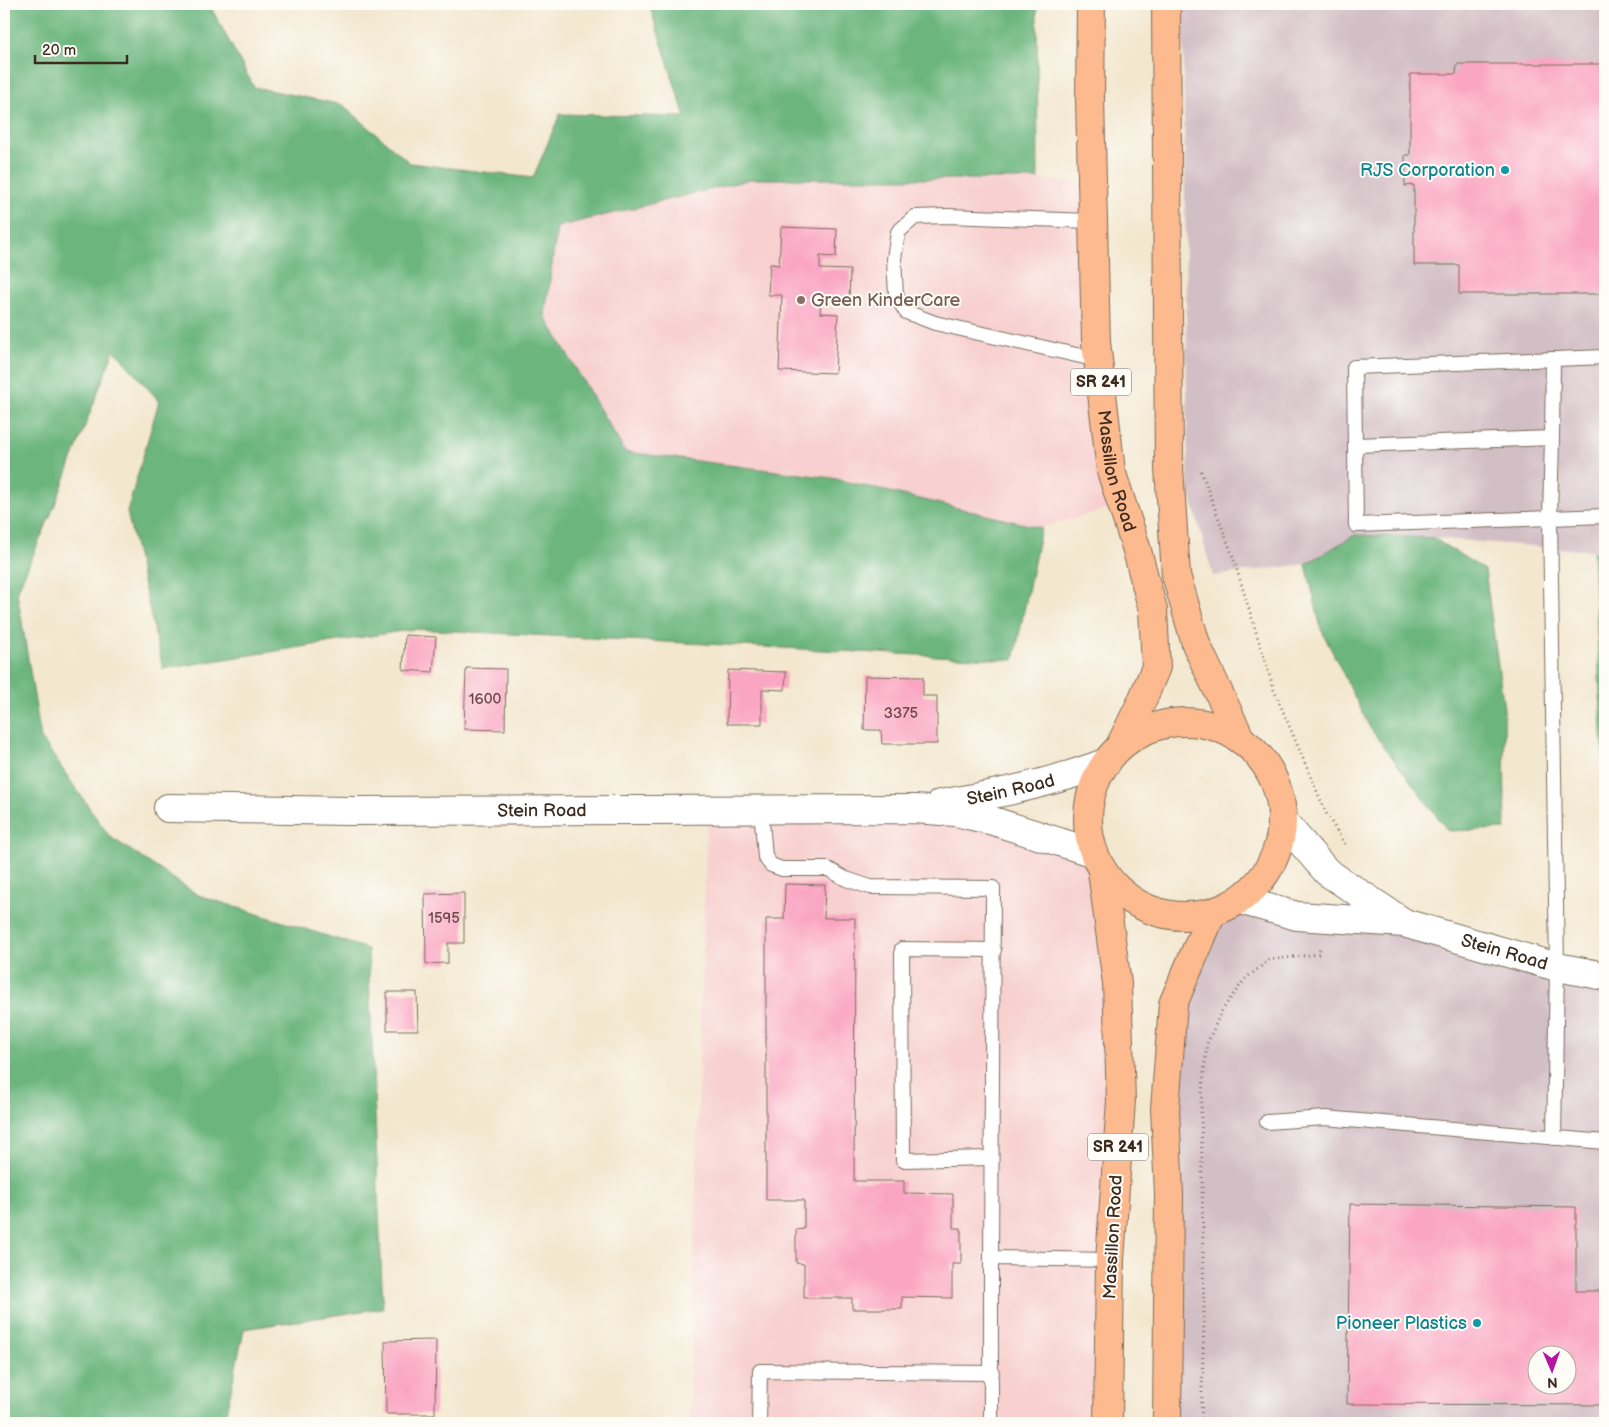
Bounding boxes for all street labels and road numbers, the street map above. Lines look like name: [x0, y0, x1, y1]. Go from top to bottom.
road number: SR 241: [1071, 368, 1131, 396]
street label: Massillon Road: [1093, 409, 1141, 534]
street label: Stein Road: [965, 769, 1057, 809]
street label: Stein Road: [497, 800, 587, 821]
street label: Stein Road: [1459, 929, 1550, 974]
road number: SR 241: [1088, 1134, 1148, 1160]
street label: Massillon Road: [1099, 1174, 1127, 1300]

